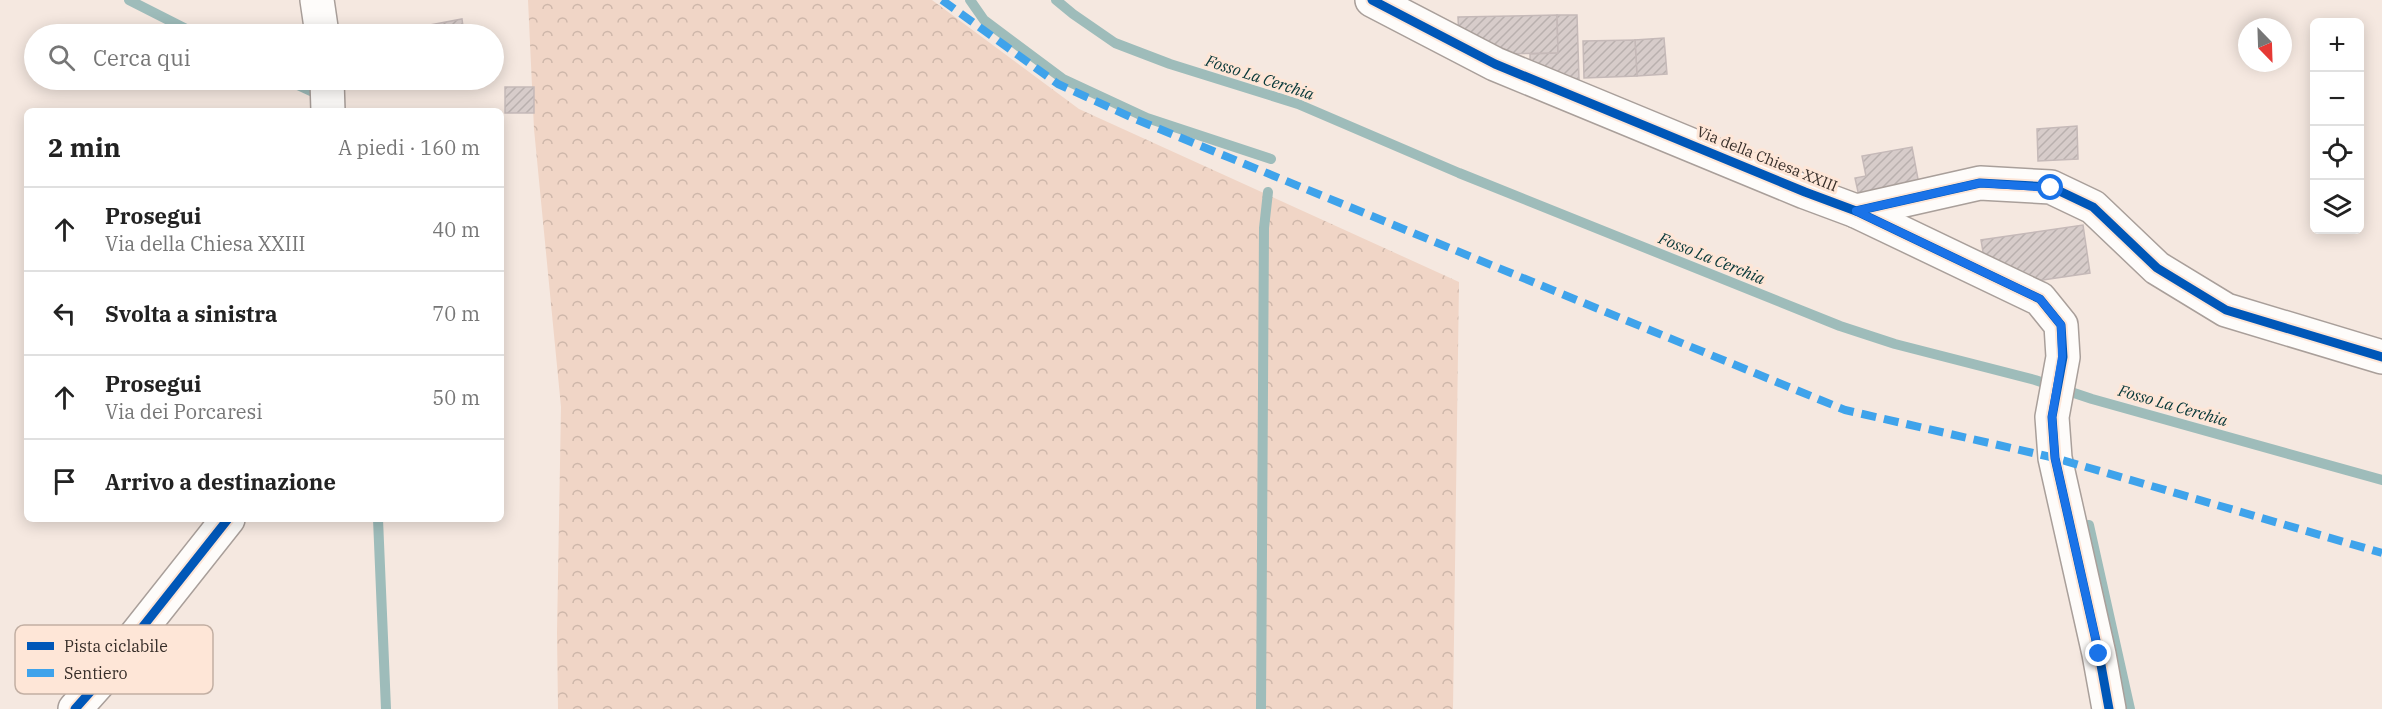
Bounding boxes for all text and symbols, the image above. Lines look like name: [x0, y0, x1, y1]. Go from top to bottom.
north arrow: [2238, 18, 2292, 72]
map controls: [2310, 18, 2364, 234]
button: +: [2310, 18, 2364, 72]
search box: [24, 24, 504, 90]
icon: search: [45, 41, 78, 74]
text: Cerca qui: [93, 43, 191, 72]
water label: Fosso La Cerchia: [1202, 50, 1317, 104]
button: −: [2310, 72, 2364, 126]
street label: Via della Chiesa XXIII: [1694, 122, 1840, 196]
button: locate: [2310, 126, 2364, 180]
text: 2 min: [48, 130, 121, 164]
text: A piedi · 160 m: [338, 134, 480, 161]
route start: [2037, 174, 2063, 200]
button: layers: [2310, 180, 2364, 234]
text: Prosegui: [105, 201, 201, 230]
icon: ahead: [48, 213, 81, 246]
text: 40 m: [432, 216, 480, 243]
water label: Fosso La Cerchia: [1655, 227, 1768, 288]
text: Via della Chiesa XXIII: [105, 230, 306, 257]
icon: left: [48, 297, 81, 330]
text: Svolta a sinistra: [105, 299, 278, 328]
text: 70 m: [432, 300, 480, 327]
text: Prosegui: [105, 369, 201, 398]
water label: Fosso La Cerchia: [2115, 380, 2230, 430]
icon: ahead: [48, 381, 81, 414]
text: 50 m: [432, 384, 480, 411]
text: Via dei Porcaresi: [105, 398, 263, 425]
icon: arrive: [48, 465, 81, 498]
text: Arrivo a destinazione: [105, 467, 336, 496]
legend: [15, 625, 213, 694]
text: Pista ciclabile: [64, 636, 168, 656]
route end: [2085, 640, 2111, 666]
text: Sentiero: [64, 663, 128, 683]

